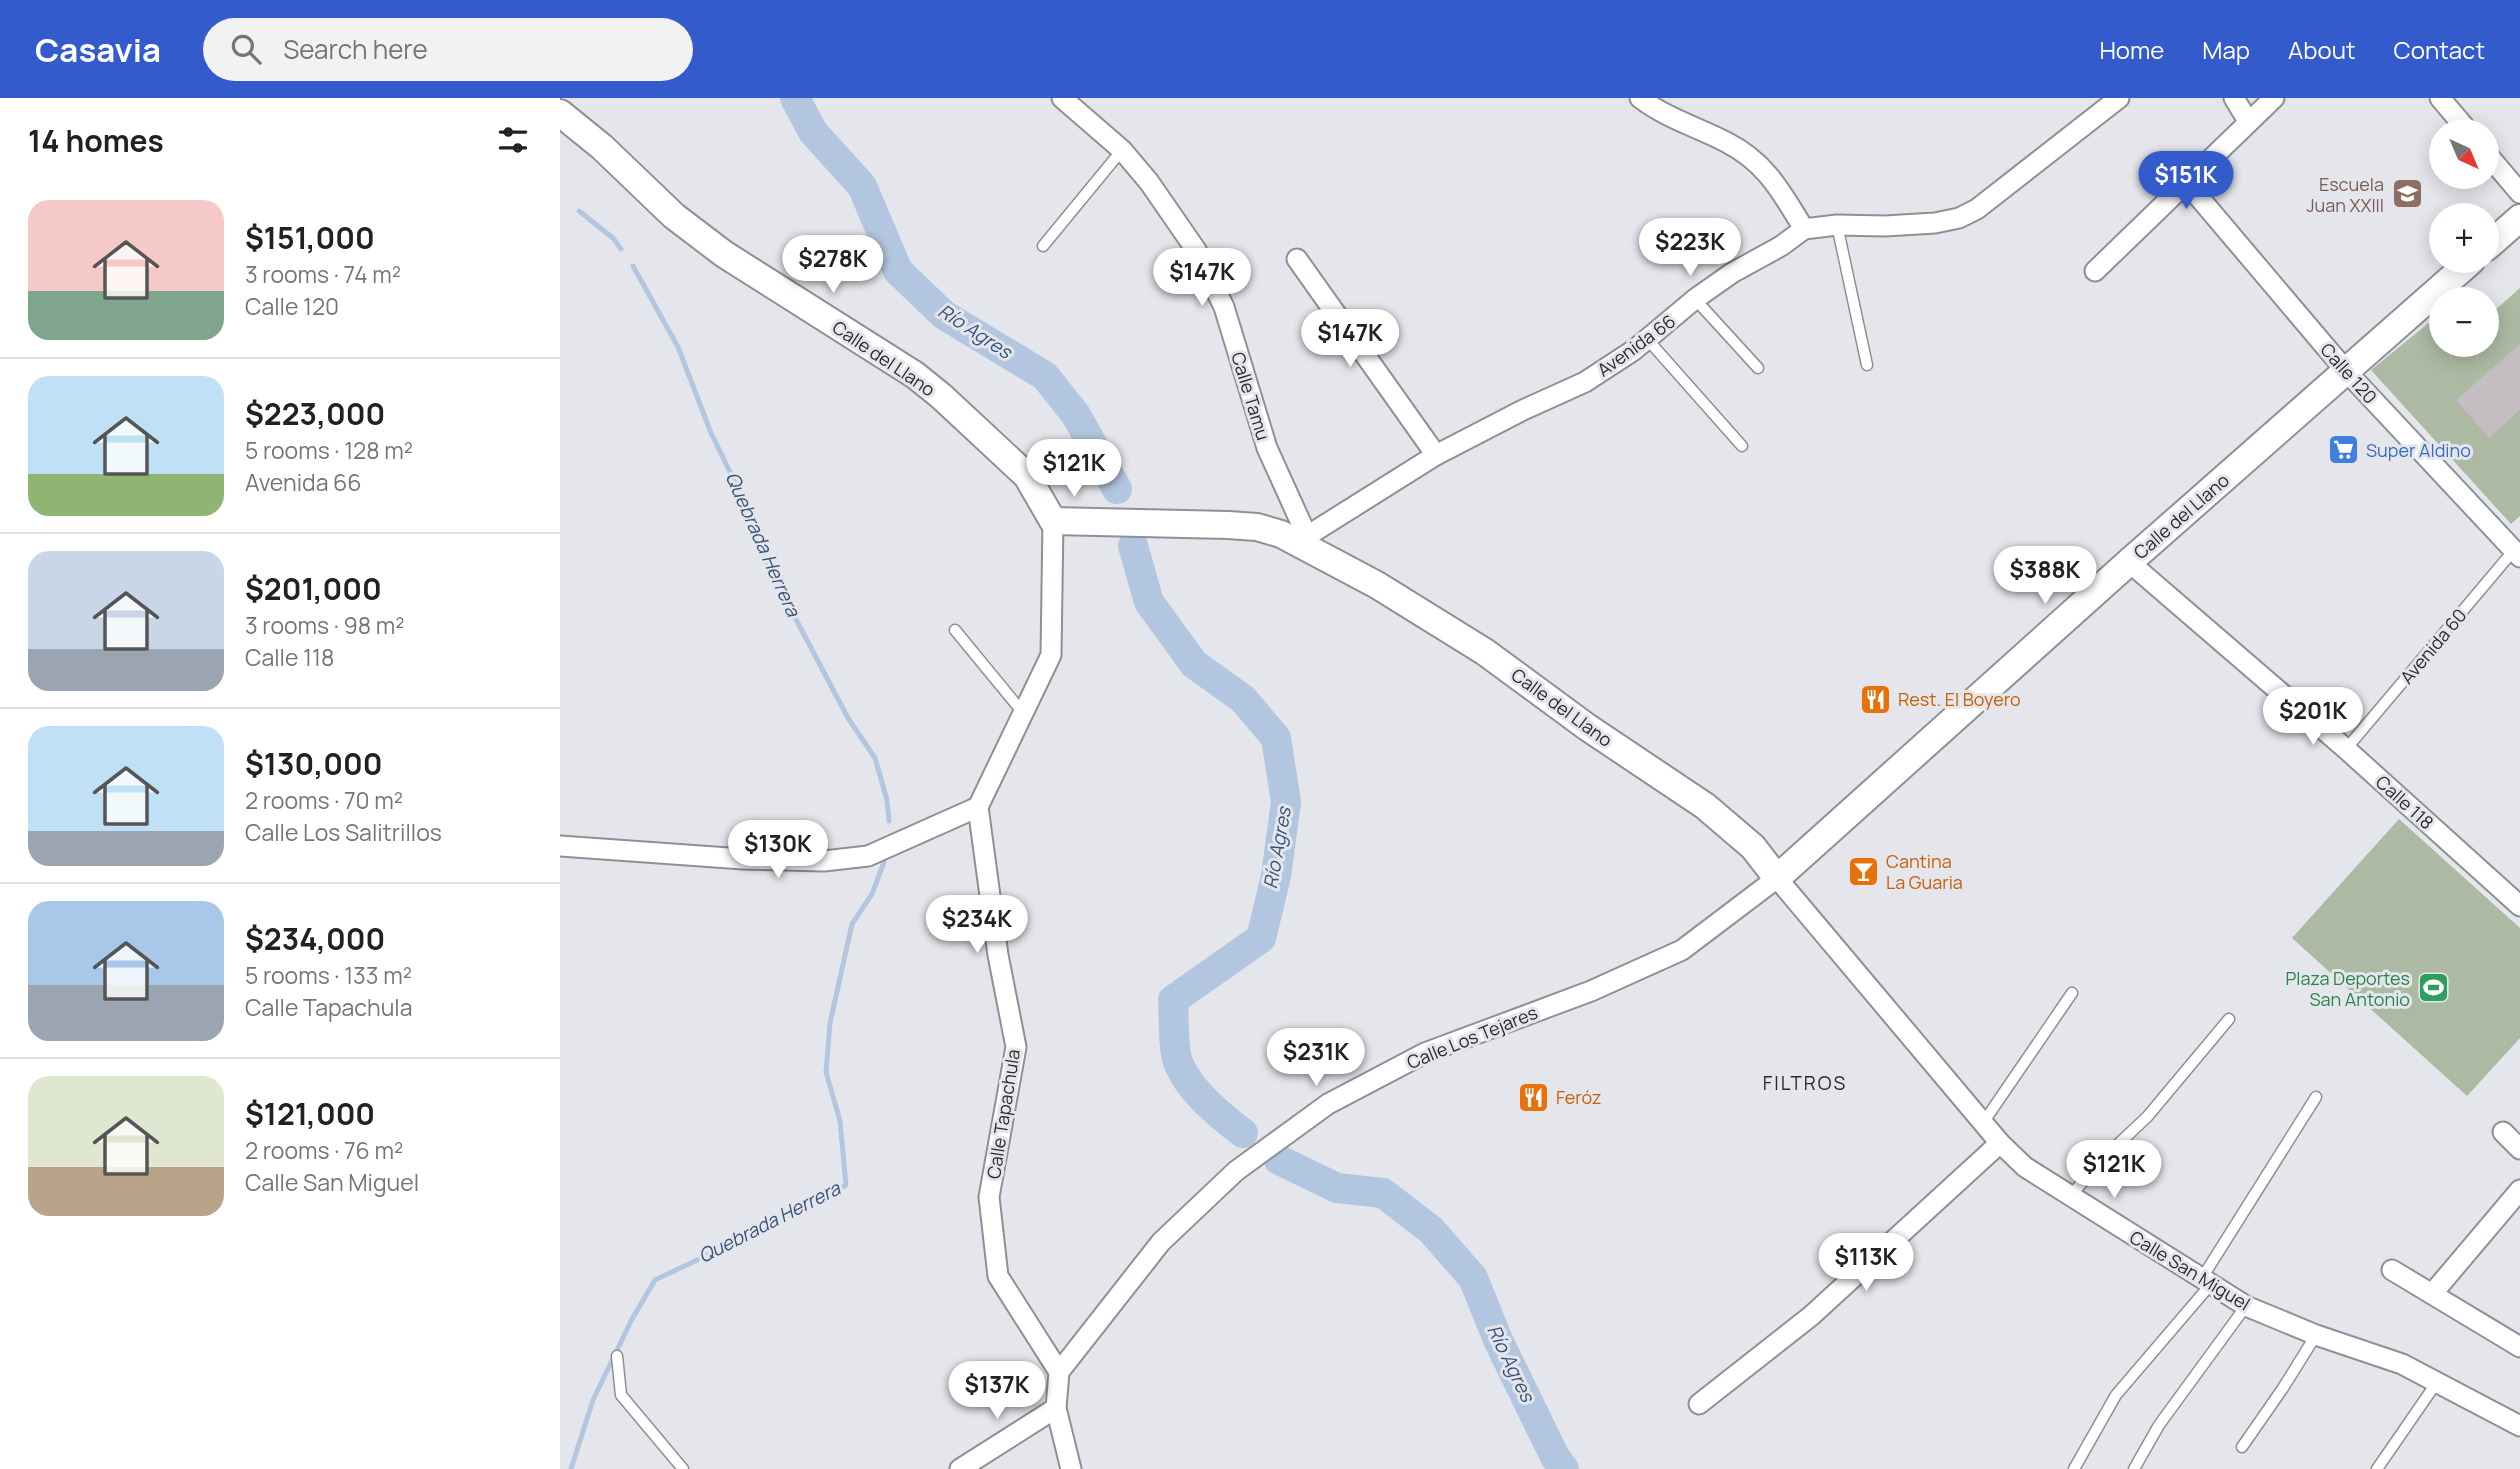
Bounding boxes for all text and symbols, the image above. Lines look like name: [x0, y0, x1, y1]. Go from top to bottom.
search box: [203, 18, 693, 81]
text: Casavia: [35, 27, 161, 72]
icon: search: [227, 30, 265, 68]
text: Search here: [283, 31, 428, 67]
text: Home: [2099, 33, 2164, 66]
text: Map: [2202, 33, 2250, 66]
text: About: [2288, 33, 2356, 66]
text: Contact: [2394, 33, 2485, 66]
north arrow: [2429, 119, 2499, 189]
map controls: [2429, 119, 2499, 357]
text: 14 homes: [28, 120, 164, 161]
icon: filters: [494, 121, 532, 159]
pin: $151K: [2137, 152, 2235, 211]
text: $151K: [2155, 158, 2217, 190]
place label: Escuela Juan XXIII: [2306, 172, 2384, 217]
school or university icon: Escuela Juan XXIII: [2390, 177, 2424, 211]
button: +: [2429, 203, 2499, 273]
text: $151,000: [245, 217, 375, 258]
pin: $223K: [1641, 218, 1739, 278]
text: $223K: [1655, 225, 1725, 257]
icon: home: [84, 228, 168, 312]
pin: $278K: [784, 236, 882, 295]
text: $278K: [798, 242, 868, 274]
pin: $147K: [1153, 248, 1251, 308]
text: $147K: [1169, 255, 1235, 287]
text: 3 rooms · 74 m²: [245, 258, 401, 290]
button: −: [2429, 287, 2499, 357]
text: Calle 120: [245, 290, 339, 322]
water label: Río Agres: [933, 298, 1018, 365]
street label: Avenida 66: [1592, 308, 1680, 382]
pin: $147K: [1301, 310, 1399, 369]
street label: Calle del Llano: [828, 315, 940, 401]
text: $147K: [1317, 316, 1383, 348]
street label: Calle 120: [2315, 338, 2383, 408]
street label: Calle Tamu: [1226, 349, 1276, 443]
text: $223,000: [245, 393, 385, 434]
icon: home: [84, 404, 168, 488]
supermarket icon: Super Aldino: [2326, 433, 2360, 467]
text: 5 rooms · 128 m²: [245, 434, 413, 466]
place label: Super Aldino: [2366, 438, 2471, 462]
pin: $121K: [1025, 440, 1123, 499]
text: $121K: [1042, 446, 1106, 478]
text: Avenida 66: [245, 466, 362, 498]
water label: Quebrada Herrera: [719, 468, 807, 622]
street label: Calle del Llano: [2128, 468, 2234, 564]
pin: $388K: [1996, 546, 2094, 606]
text: $388K: [2010, 553, 2080, 585]
text: $201,000: [245, 568, 382, 609]
icon: home: [84, 579, 168, 663]
street label: Avenida 60: [2395, 603, 2471, 689]
text: 3 rooms · 98 m²: [245, 609, 405, 641]
text: Calle 118: [245, 641, 334, 673]
street label: Calle del Llano: [1507, 662, 1617, 752]
restaurant icon: Rest. El Boyero: [1858, 682, 1892, 716]
place label: Rest. El Boyero: [1898, 687, 2021, 711]
pin: $201K: [2264, 688, 2362, 747]
text: $201K: [2279, 694, 2347, 726]
text: $130,000: [245, 743, 383, 784]
icon: home: [84, 754, 168, 838]
street label: Calle 118: [2371, 770, 2439, 834]
text: 2 rooms · 70 m²: [245, 784, 403, 816]
water label: Río Agres: [1257, 803, 1297, 891]
text: Calle Los Salitrillos: [245, 816, 442, 848]
pin: $130K: [729, 820, 827, 880]
text: $130K: [744, 827, 812, 859]
place label: Cantina La Guaria: [1886, 849, 1963, 894]
bar icon: Cantina La Guaria: [1846, 854, 1880, 888]
pin: $234K: [928, 896, 1026, 955]
text: $234K: [942, 902, 1012, 934]
text: $234,000: [245, 918, 385, 959]
icon: home: [84, 929, 168, 1013]
text: 5 rooms · 133 m²: [245, 959, 412, 991]
place label: Plaza Deportes San Antonio: [2285, 966, 2410, 1011]
sports icon: Plaza Deportes San Antonio: [2416, 971, 2450, 1005]
text: Calle Tapachula: [245, 991, 413, 1023]
street label: Calle Los Tejares: [1403, 1000, 1541, 1074]
pin: $231K: [1267, 1028, 1365, 1088]
text: $231K: [1283, 1035, 1349, 1067]
street label: Calle Tapachula: [981, 1047, 1025, 1181]
district label: FILTROS: [1763, 1070, 1847, 1096]
restaurant icon: Feróz: [1516, 1080, 1550, 1114]
place label: Feróz: [1556, 1085, 1601, 1109]
text: $121,000: [245, 1093, 375, 1134]
icon: home: [84, 1104, 168, 1188]
text: 2 rooms · 76 m²: [245, 1134, 403, 1166]
pin: $121K: [2065, 1140, 2163, 1200]
text: $121K: [2082, 1147, 2146, 1179]
text: Calle San Miguel: [245, 1166, 419, 1198]
water label: Quebrada Herrera: [694, 1174, 846, 1269]
street label: Calle San Miguel: [2125, 1225, 2255, 1315]
pin: $113K: [1817, 1234, 1915, 1293]
text: $113K: [1835, 1240, 1897, 1272]
water label: Río Agres: [1481, 1320, 1542, 1408]
pin: $137K: [948, 1362, 1046, 1421]
text: $137K: [964, 1368, 1030, 1400]

